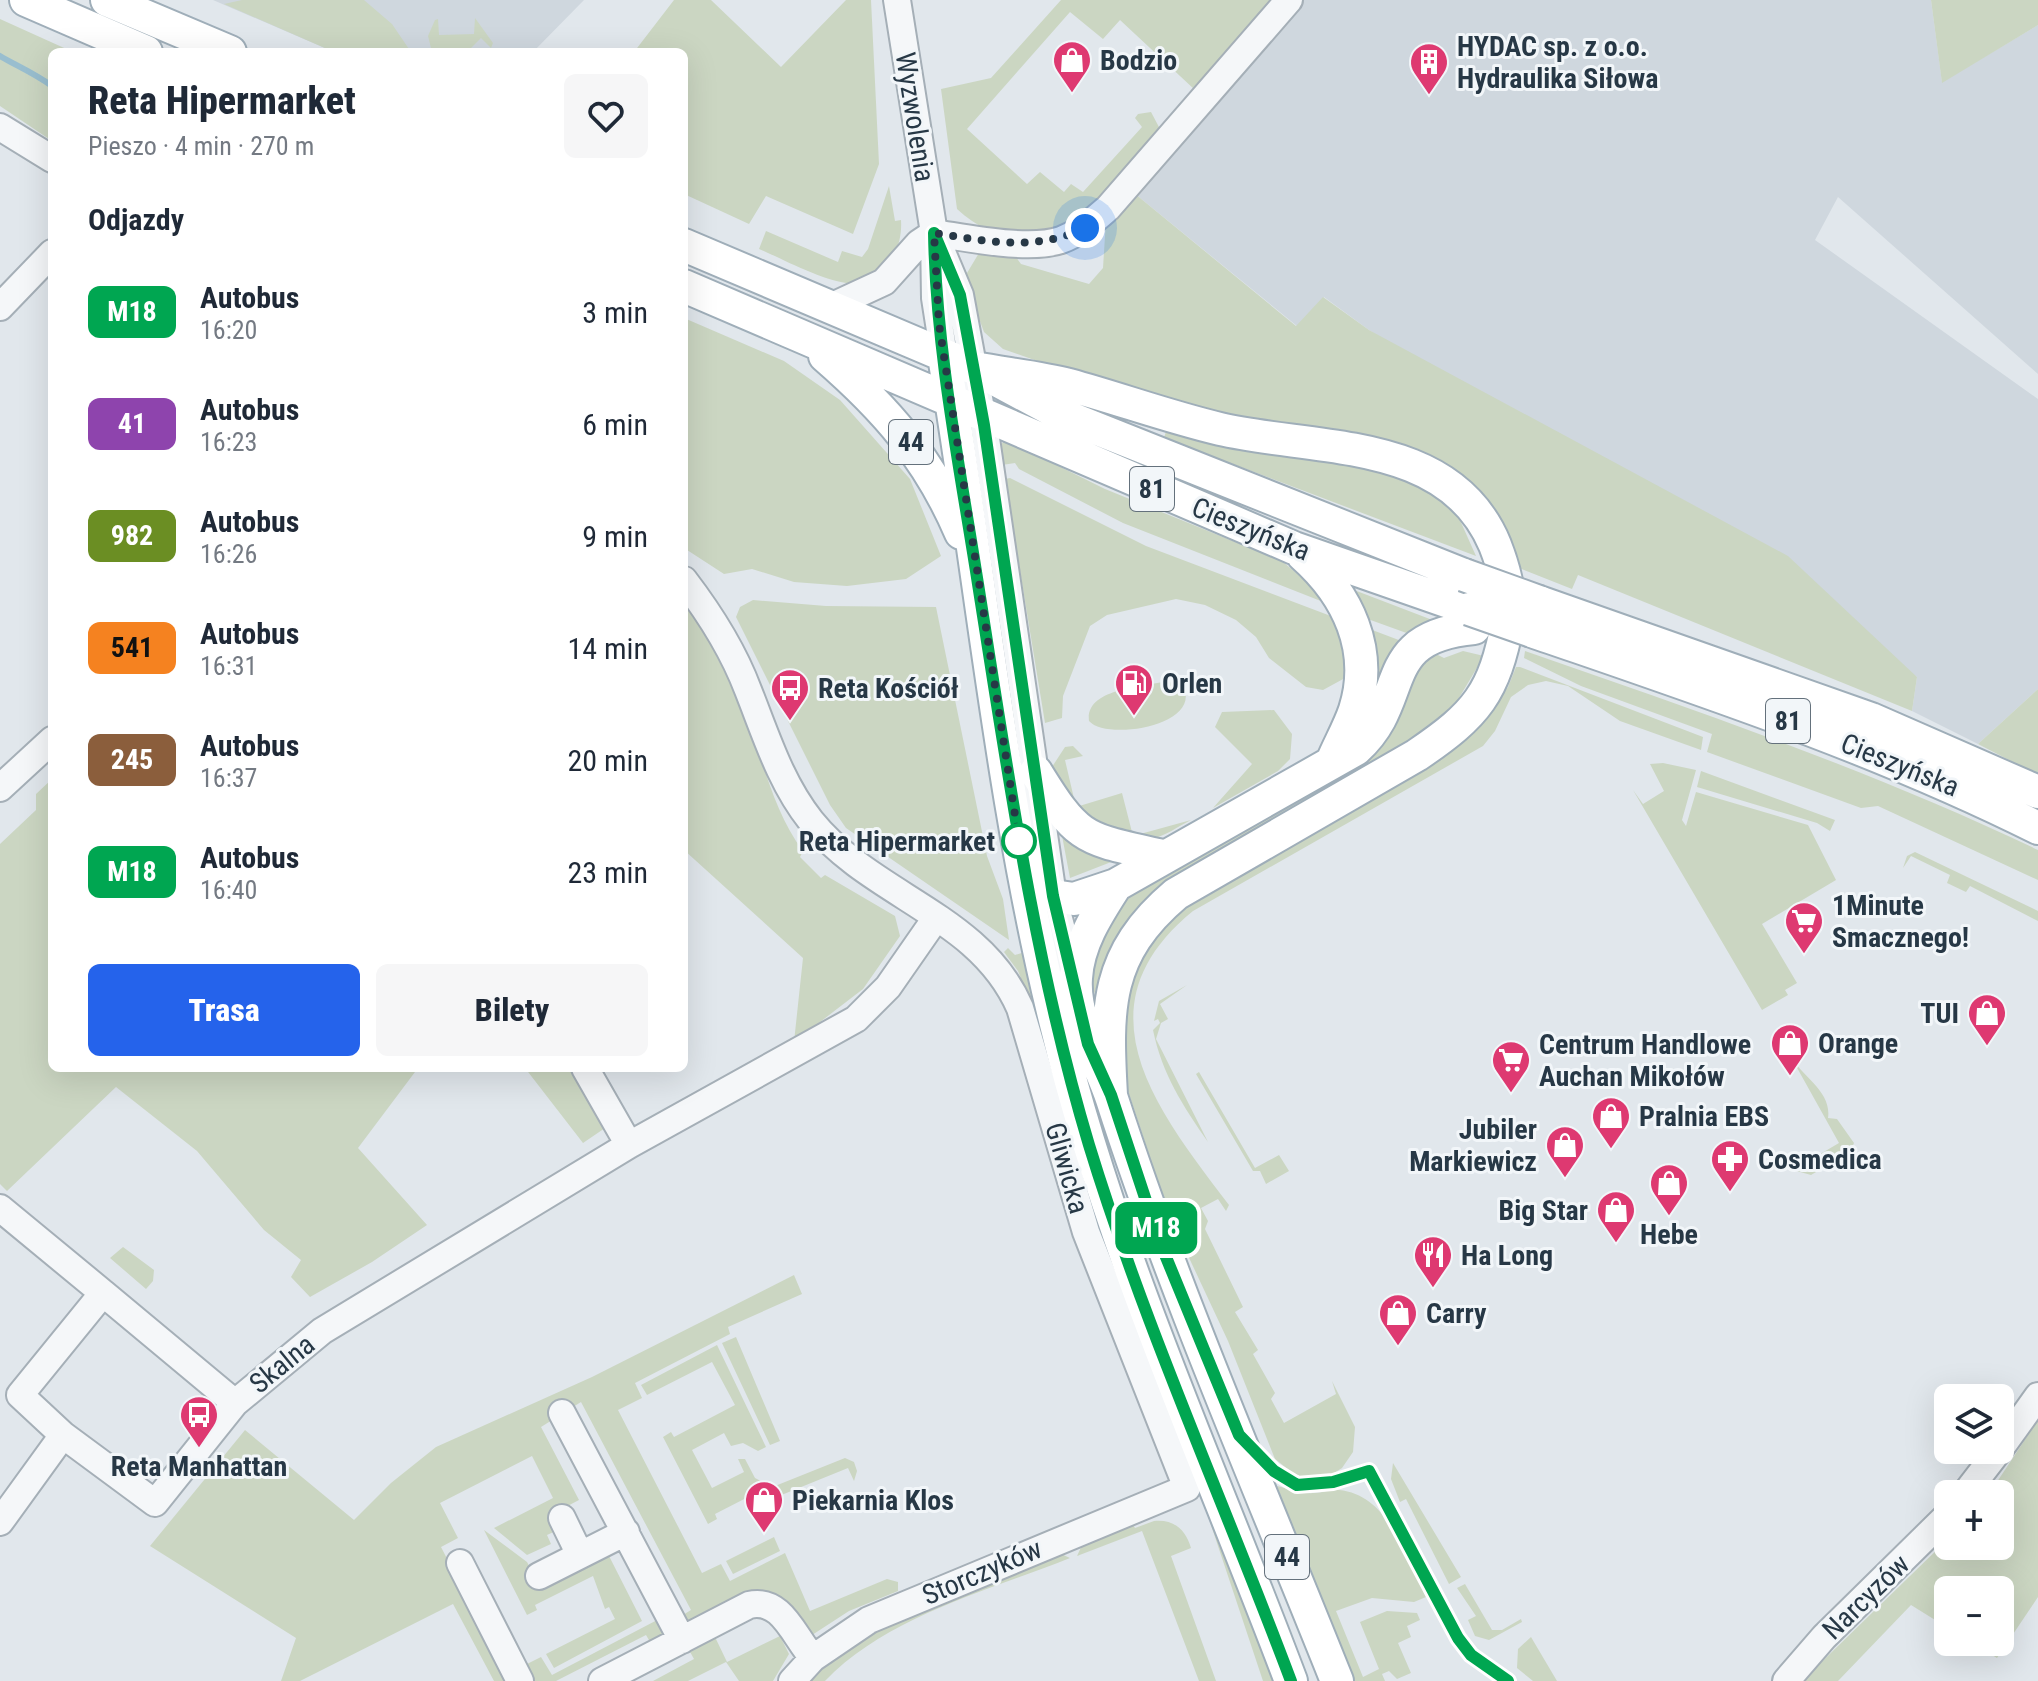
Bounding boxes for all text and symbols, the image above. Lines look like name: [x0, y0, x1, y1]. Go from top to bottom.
place label: HYDAC sp. z o.o. Hydraulika Siłowa: [1457, 30, 1658, 95]
shop icon: Bodzio: [1051, 39, 1093, 94]
building icon: HYDAC sp. z o.o. Hydraulika Siłowa: [1408, 41, 1450, 96]
place label: Bodzio: [1100, 44, 1177, 77]
street label: Wyzwolenia: [888, 50, 942, 184]
button: heart: [564, 74, 648, 158]
text: Reta Hipermarket: [88, 79, 356, 123]
text: Pieszo · 4 min · 270 m: [88, 131, 314, 161]
text: Odjazdy: [88, 202, 184, 237]
your location: [1065, 208, 1105, 248]
text: Autobus: [200, 280, 299, 315]
text: M18: [107, 295, 157, 328]
text: 3 min: [582, 295, 648, 330]
text: 16:20: [200, 315, 257, 345]
text: Autobus: [200, 392, 299, 427]
text: 41: [118, 407, 146, 440]
text: 6 min: [582, 407, 648, 442]
road number: 44: [889, 420, 933, 464]
text: 16:23: [200, 427, 257, 457]
road number: 81: [1130, 467, 1174, 511]
street label: Cieszyńska: [1187, 490, 1315, 568]
text: Autobus: [200, 504, 299, 539]
text: 982: [111, 519, 153, 552]
text: 9 min: [582, 519, 648, 554]
text: 16:26: [200, 539, 257, 569]
text: Autobus: [200, 616, 299, 651]
text: 541: [111, 631, 153, 664]
text: 14 min: [567, 631, 648, 666]
text: 16:31: [200, 651, 257, 681]
fuel station icon: Orlen: [1113, 662, 1155, 717]
bus stop icon: Reta Kościół: [769, 667, 811, 722]
place label: Orlen: [1162, 667, 1222, 700]
place label: Reta Kościół: [818, 672, 959, 705]
road number: 81: [1766, 699, 1810, 743]
street label: Cieszyńska: [1836, 726, 1964, 804]
text: Autobus: [200, 728, 299, 763]
text: 245: [111, 743, 153, 776]
text: 20 min: [567, 743, 648, 778]
text: 16:37: [200, 763, 257, 793]
marker: Reta Hipermarket: [1002, 824, 1036, 858]
place label: Reta Hipermarket: [799, 825, 995, 858]
text: Autobus: [200, 840, 299, 875]
text: M18: [107, 855, 157, 888]
text: 23 min: [567, 855, 648, 890]
text: 16:40: [200, 875, 257, 905]
place label: 1Minute Smacznego!: [1832, 889, 1969, 954]
supermarket icon: 1Minute Smacznego!: [1783, 900, 1825, 955]
button: Trasa: [88, 964, 360, 1056]
button: Bilety: [376, 964, 648, 1056]
shop icon: TUI: [1966, 992, 2008, 1047]
place label: TUI: [1920, 997, 1959, 1030]
shop icon: Orange: [1769, 1022, 1811, 1077]
place label: Orange: [1818, 1027, 1898, 1060]
place label: Centrum Handlowe Auchan Mikołów: [1539, 1028, 1751, 1093]
supermarket icon: Centrum Handlowe Auchan Mikołów: [1490, 1039, 1532, 1094]
shop icon: Pralnia EBS: [1590, 1095, 1632, 1150]
place label: Pralnia EBS: [1639, 1100, 1769, 1133]
place label: Jubiler Markiewicz: [1409, 1113, 1537, 1178]
street label: Gliwicka: [1038, 1119, 1096, 1217]
shop icon: Jubiler Markiewicz: [1544, 1124, 1586, 1179]
pharmacy icon: Cosmedica: [1709, 1138, 1751, 1193]
place label: Cosmedica: [1758, 1143, 1882, 1176]
shop icon: Hebe: [1648, 1162, 1690, 1217]
shop icon: Big Star: [1595, 1189, 1637, 1244]
place label: Big Star: [1499, 1194, 1588, 1227]
line badge: M18: [1110, 1202, 1202, 1254]
text: M18: [1131, 1211, 1181, 1244]
place label: Hebe: [1640, 1218, 1698, 1251]
restaurant icon: Ha Long: [1412, 1234, 1454, 1289]
place label: Ha Long: [1461, 1239, 1553, 1272]
shop icon: Carry: [1377, 1292, 1419, 1347]
place label: Carry: [1426, 1297, 1487, 1330]
street label: Skalna: [243, 1328, 321, 1400]
map controls: [1934, 1384, 2014, 1656]
button: layers: [1934, 1384, 2014, 1464]
bus stop icon: Reta Manhattan: [178, 1394, 220, 1449]
place label: Reta Manhattan: [111, 1450, 287, 1483]
shop icon: Piekarnia Klos: [743, 1479, 785, 1534]
button: +: [1934, 1480, 2014, 1560]
place label: Piekarnia Klos: [792, 1484, 954, 1517]
street label: Storczyków: [917, 1532, 1047, 1612]
road number: 44: [1265, 1535, 1309, 1579]
street label: Narcyzów: [1816, 1548, 1916, 1646]
button: −: [1934, 1576, 2014, 1656]

